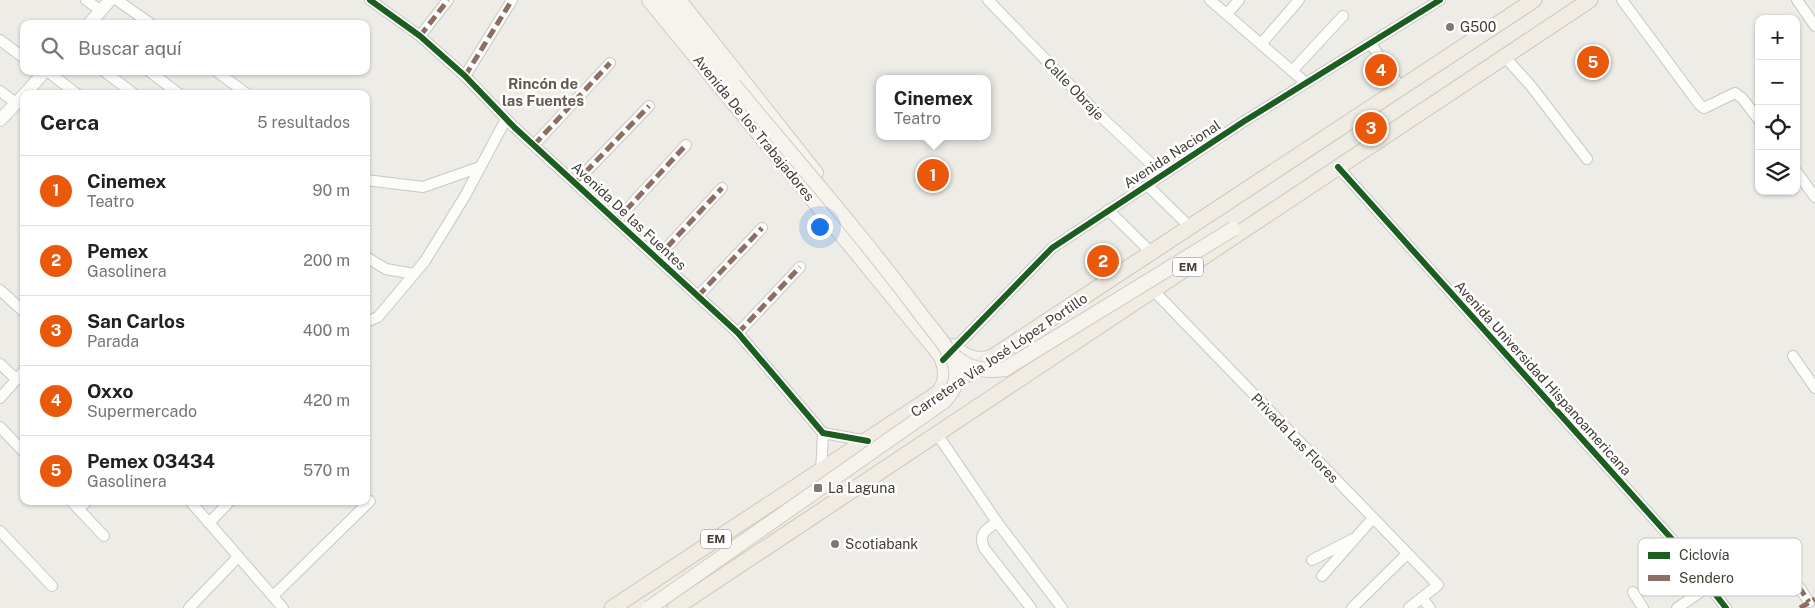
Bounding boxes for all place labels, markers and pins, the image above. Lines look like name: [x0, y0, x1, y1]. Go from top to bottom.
place label: G500: [1460, 19, 1496, 35]
marker: G500: [1444, 21, 1456, 33]
pin: 5: [1577, 43, 1609, 81]
pin: 4: [1365, 51, 1397, 89]
pin: 3: [1355, 109, 1387, 147]
pin: 1: [917, 156, 949, 194]
pin: 2: [1087, 242, 1119, 280]
place label: La Laguna: [828, 480, 895, 496]
marker: La Laguna: [812, 482, 824, 494]
place label: Scotiabank: [845, 536, 918, 552]
marker: Scotiabank: [829, 538, 841, 550]

